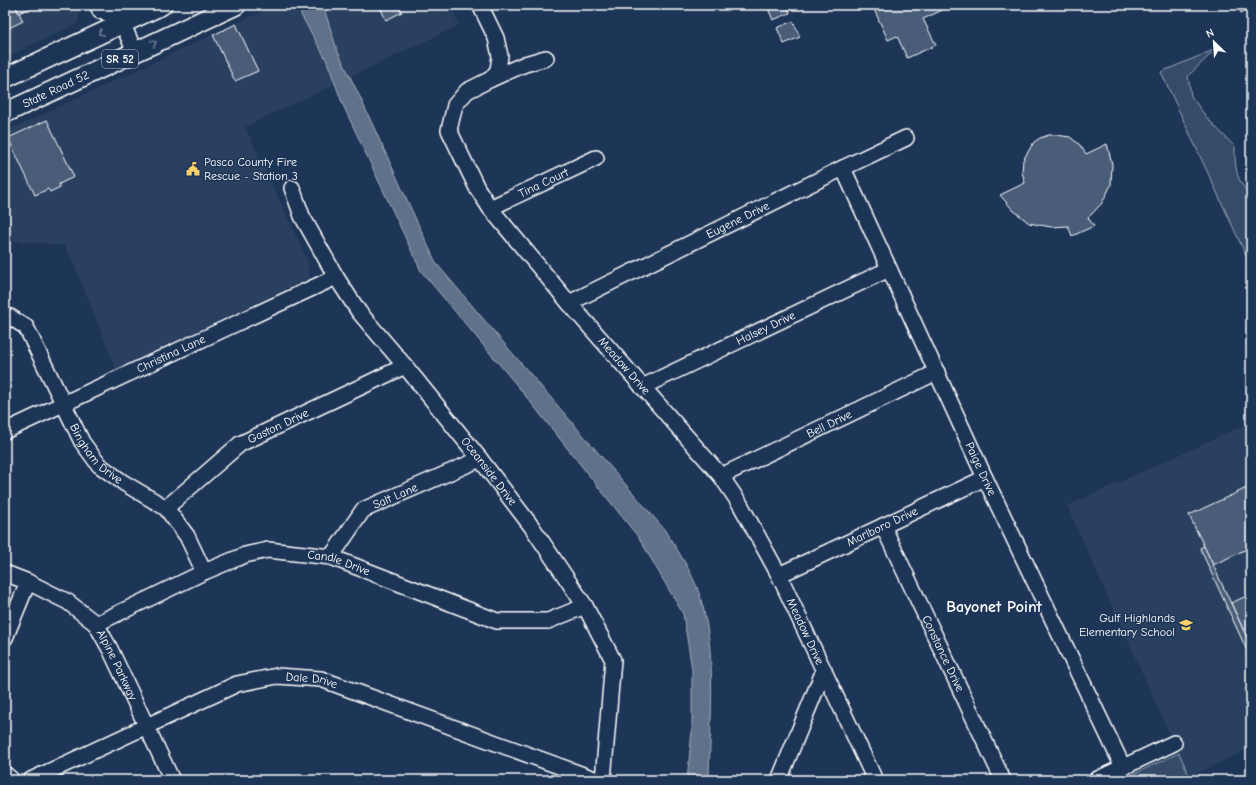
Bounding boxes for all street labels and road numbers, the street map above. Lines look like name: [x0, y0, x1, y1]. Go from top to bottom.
road number: SR 52: [102, 50, 138, 68]
street label: State Road 52: [20, 68, 91, 111]
street label: Tina Court: [516, 165, 571, 201]
street label: Eugene Drive: [704, 199, 771, 241]
street label: Halsey Drive: [734, 308, 797, 348]
street label: Christina Lane: [134, 332, 207, 376]
street label: Meadow Drive: [595, 334, 653, 397]
street label: Gaston Drive: [245, 406, 311, 446]
street label: Bell Drive: [804, 407, 854, 441]
street label: Bingham Drive: [67, 421, 125, 487]
street label: Oceanside Drive: [458, 434, 520, 508]
street label: Paige Drive: [963, 440, 999, 498]
street label: Salt Lane: [371, 480, 420, 512]
street label: Marlboro Drive: [844, 504, 920, 549]
street label: Candle Drive: [307, 547, 372, 578]
street label: Meadow Drive: [784, 596, 827, 667]
street label: Constance Drive: [919, 613, 967, 694]
street label: Alpine Parkway: [94, 627, 140, 703]
street label: Dale Drive: [285, 670, 339, 691]

